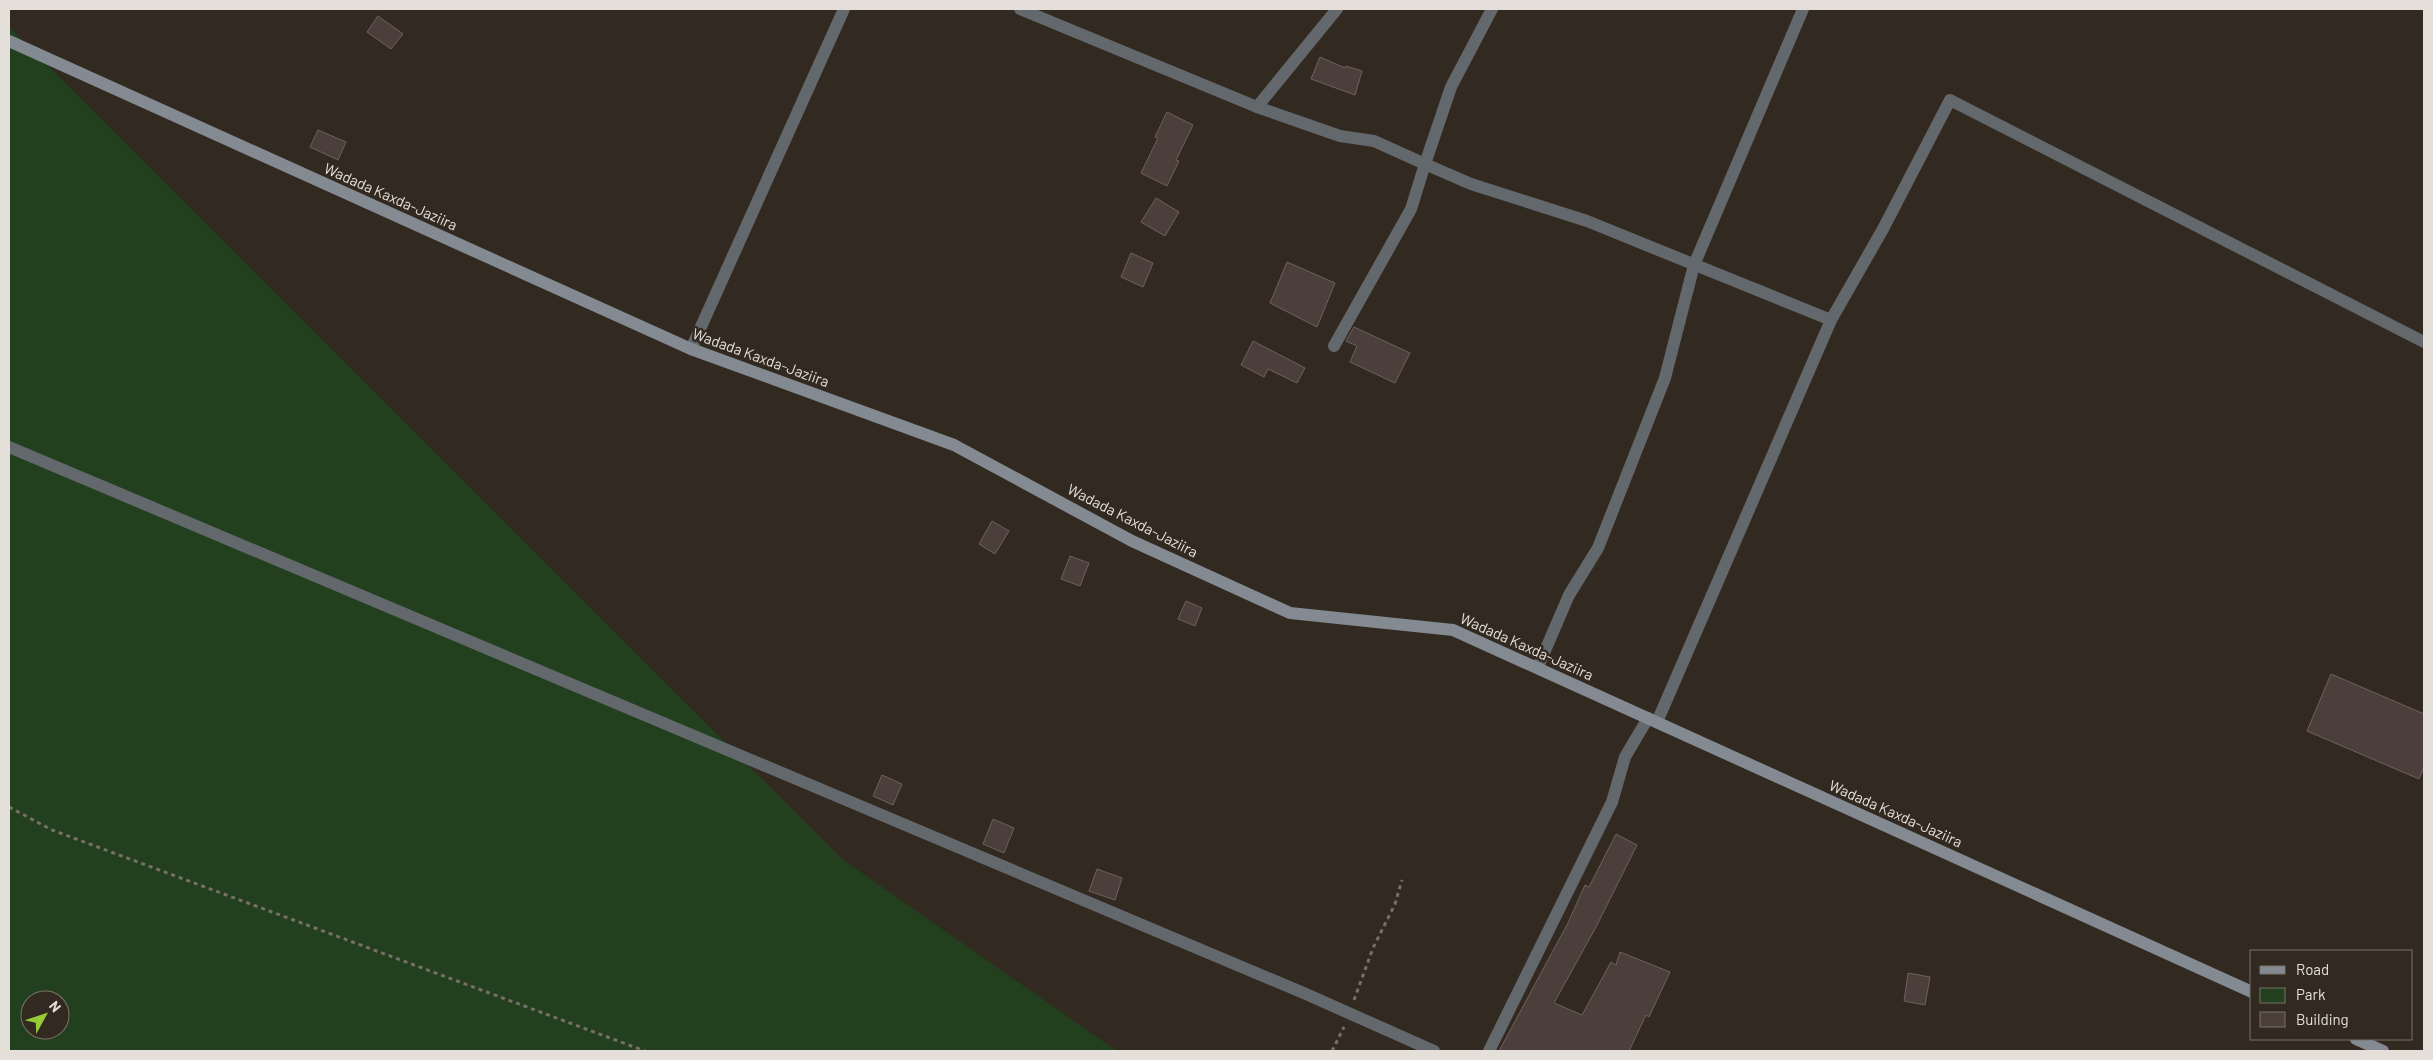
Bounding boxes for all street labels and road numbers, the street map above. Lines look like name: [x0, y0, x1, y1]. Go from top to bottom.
street label: Wadada Kaxda-Jaziira: [322, 158, 460, 234]
street label: Wadada Kaxda-Jaziira: [690, 324, 832, 390]
street label: Wadada Kaxda-Jaziira: [1065, 479, 1201, 561]
street label: Wadada Kaxda-Jaziira: [1458, 608, 1596, 684]
street label: Wadada Kaxda-Jaziira: [1827, 775, 1965, 851]

